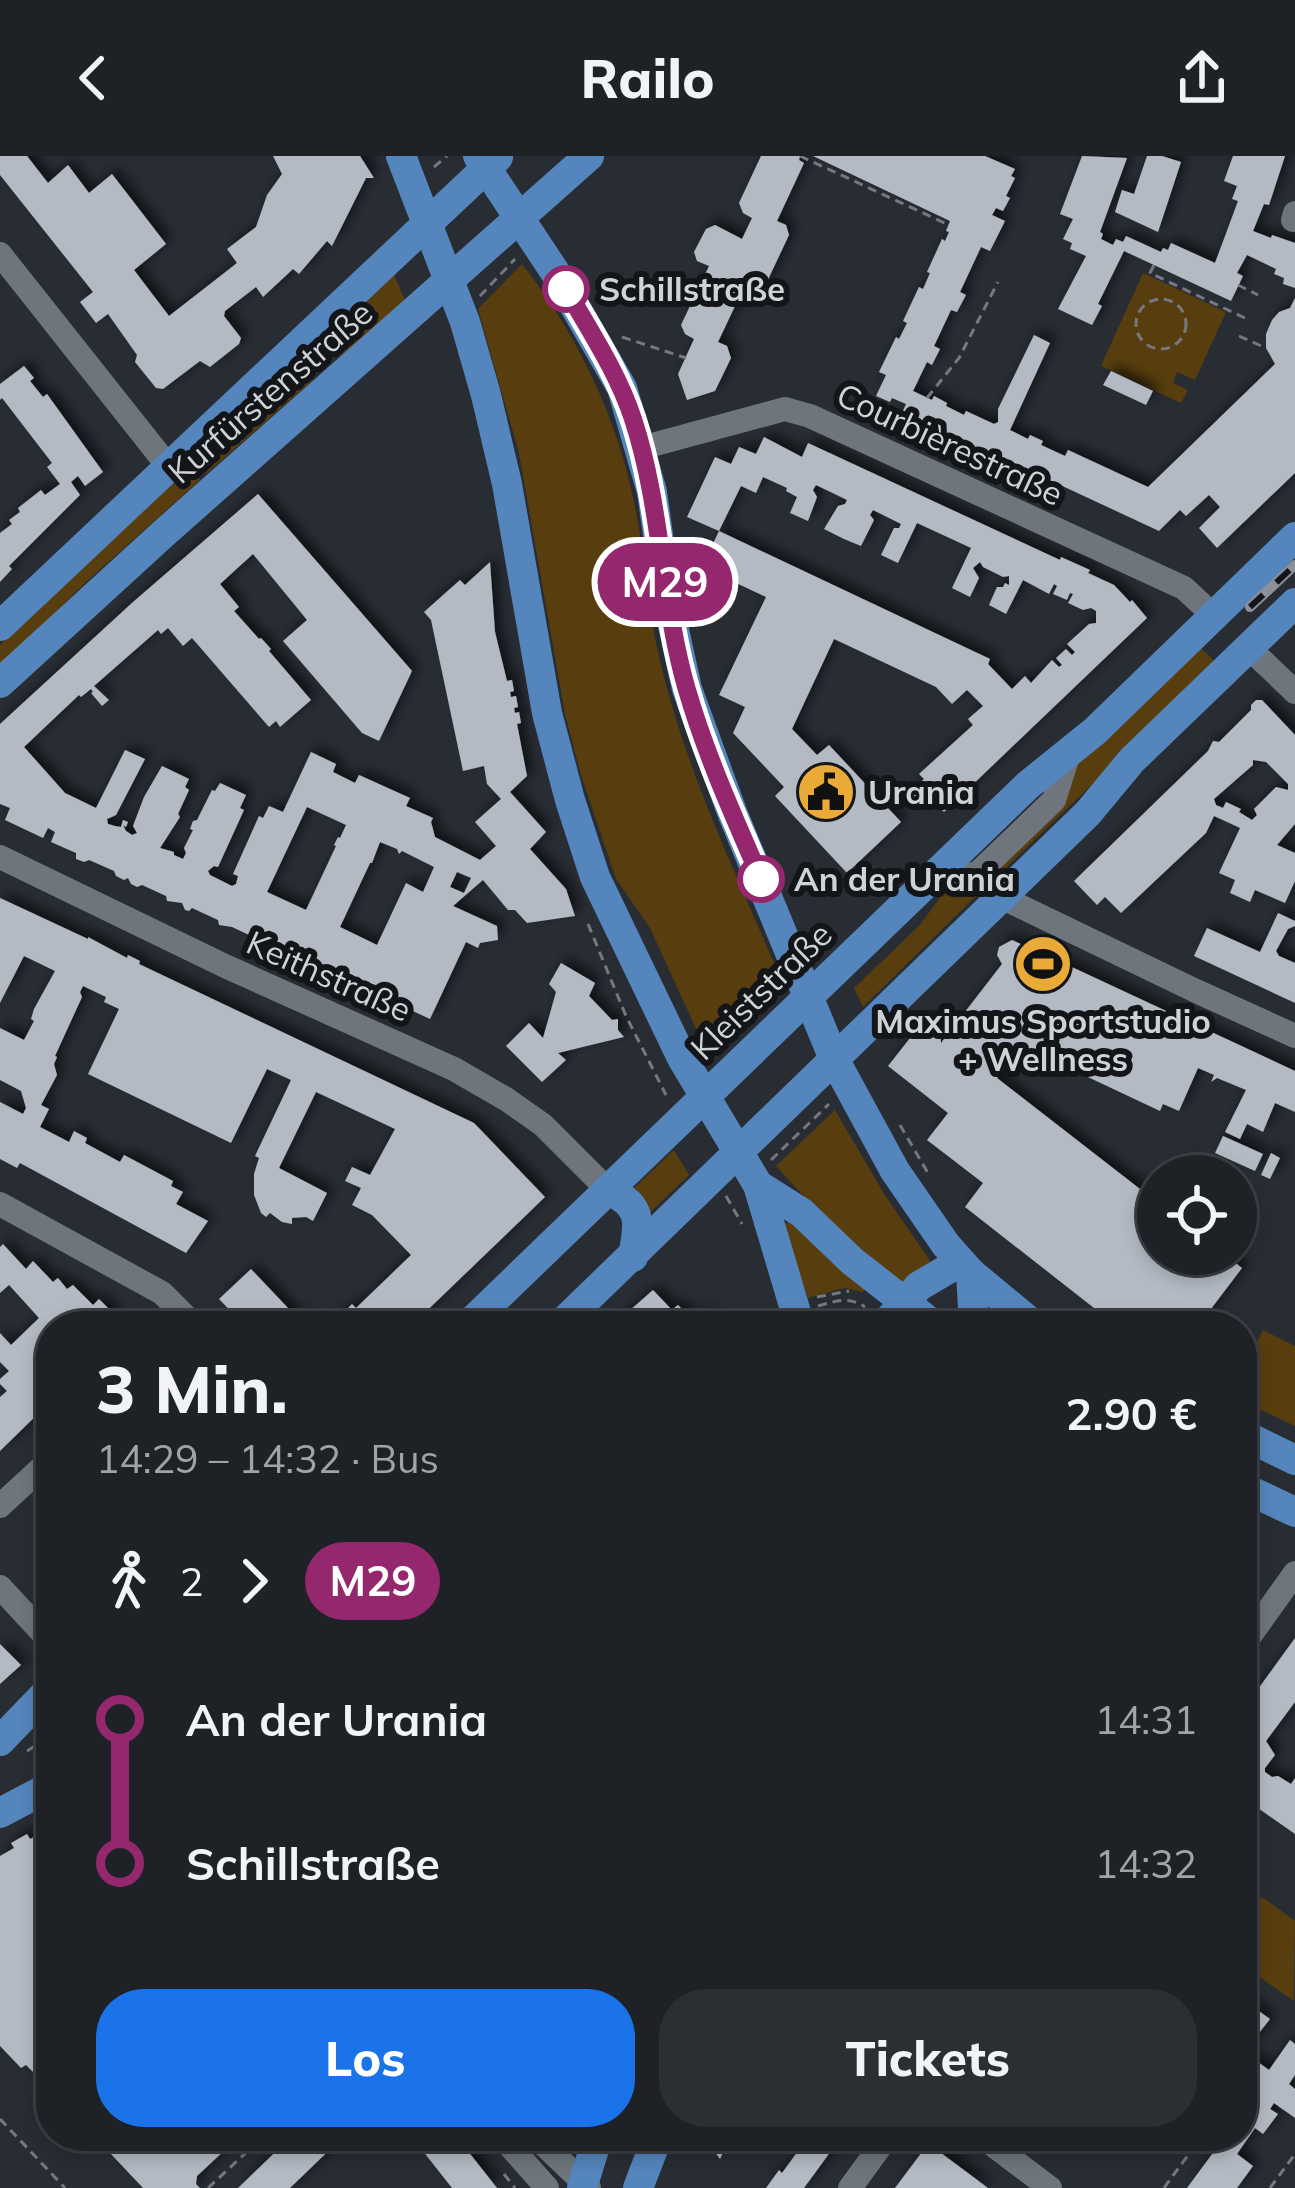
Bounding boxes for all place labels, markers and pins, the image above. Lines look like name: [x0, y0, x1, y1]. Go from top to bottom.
marker: Schillstraße: [544, 267, 588, 311]
place label: Schillstraße: [599, 268, 785, 309]
public building icon: Urania: [795, 761, 857, 823]
place label: Urania: [868, 771, 975, 812]
marker: An der Urania: [739, 857, 783, 901]
place label: An der Urania: [794, 858, 1015, 899]
sports icon: Maximus Sportstudio + Wellness: [1012, 933, 1074, 995]
place label: Maximus Sportstudio + Wellness: [875, 1000, 1211, 1079]

